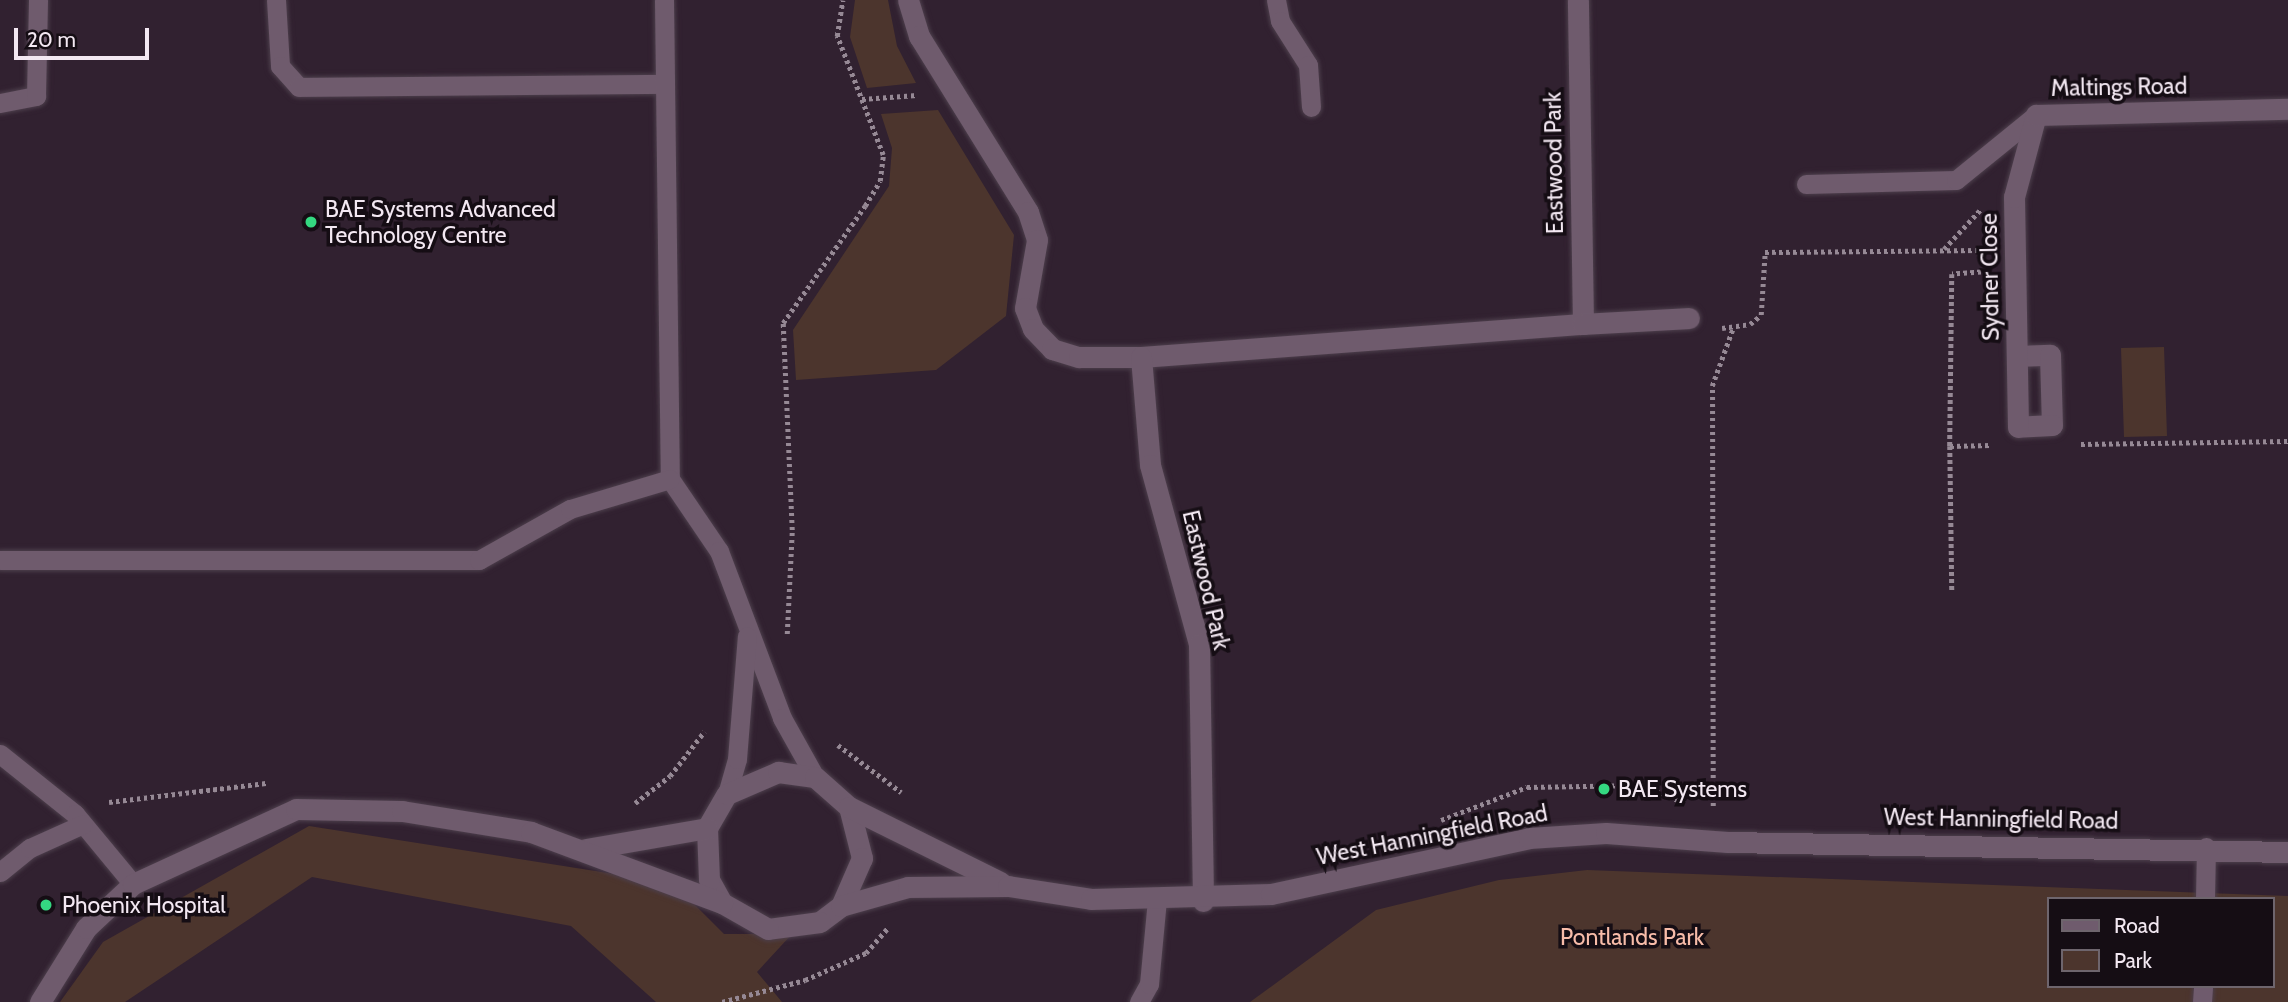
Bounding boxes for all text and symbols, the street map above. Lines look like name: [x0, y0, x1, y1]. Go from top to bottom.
scale bar: [18, 14, 152, 58]
text: 20 m: [27, 27, 76, 52]
street label: Maltings Road: [2051, 72, 2187, 102]
street label: Eastwood Park: [1539, 92, 1569, 234]
place label: BAE Systems Advanced Technology Centre: [325, 195, 556, 249]
street label: Sydner Close: [1975, 213, 2005, 341]
marker: BAE Systems Advanced Technology Centre: [303, 214, 319, 230]
street label: Eastwood Park: [1177, 508, 1235, 652]
place label: BAE Systems: [1618, 775, 1747, 803]
marker: BAE Systems: [1596, 781, 1612, 797]
street label: West Hanningfield Road: [1314, 799, 1550, 871]
street label: West Hanningfield Road: [1884, 803, 2118, 835]
place label: Phoenix Hospital: [62, 891, 226, 919]
marker: Phoenix Hospital: [36, 895, 56, 915]
legend: [2046, 897, 2274, 988]
text: Road: [2114, 913, 2160, 938]
park label: Pontlands Park: [1560, 923, 1704, 951]
text: Park: [2114, 948, 2152, 973]

